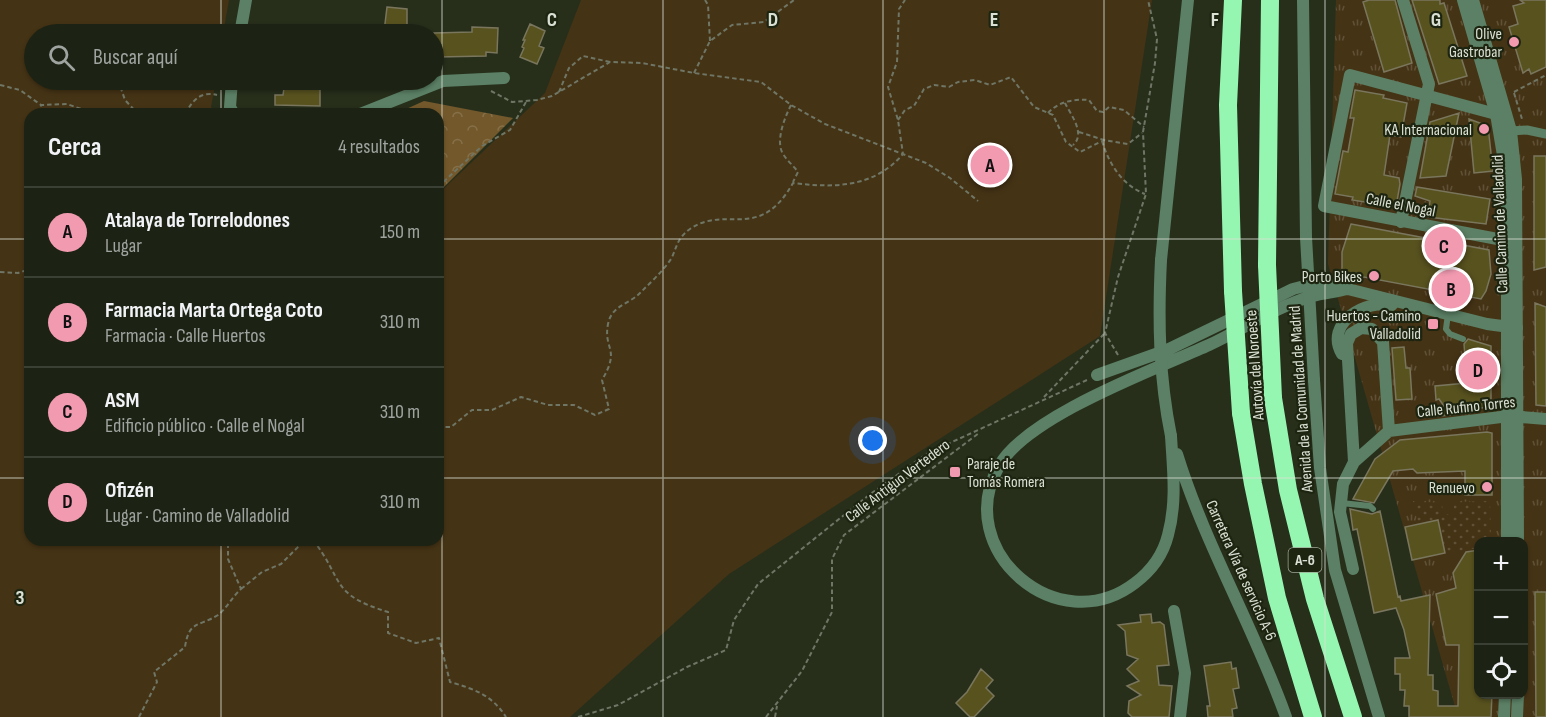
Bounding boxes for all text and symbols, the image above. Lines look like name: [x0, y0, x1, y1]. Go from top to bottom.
text: C: [547, 8, 557, 32]
text: D: [768, 8, 778, 32]
text: E: [990, 8, 998, 32]
text: F: [1211, 8, 1219, 32]
text: G: [1431, 8, 1441, 32]
search box: [24, 24, 444, 90]
place label: Olive Gastrobar: [1449, 25, 1502, 62]
marker: Olive Gastrobar: [1507, 35, 1521, 49]
icon: search: [45, 41, 78, 74]
text: Buscar aquí: [93, 44, 178, 71]
place label: KA Internacional: [1384, 121, 1472, 140]
marker: KA Internacional: [1477, 122, 1491, 136]
text: Cerca: [48, 132, 101, 163]
text: 4 resultados: [338, 135, 420, 159]
pin: A: [970, 142, 1010, 188]
street label: Calle Camino de Valladolid: [1489, 154, 1512, 293]
street label: Calle el Nogal: [1364, 189, 1437, 222]
text: Atalaya de Torrelodones: [105, 207, 290, 234]
text: A: [63, 220, 72, 244]
text: 150 m: [380, 220, 420, 244]
pin: C: [1424, 224, 1464, 268]
text: Lugar: [105, 234, 142, 258]
pin: B: [1432, 266, 1470, 312]
place label: Porto Bikes: [1302, 268, 1362, 287]
marker: Porto Bikes: [1367, 269, 1381, 283]
text: Farmacia Marta Ortega Coto: [105, 297, 323, 324]
street label: Avenida de la Comunidad de Madrid: [1285, 305, 1318, 494]
place label: Huertos - Camino Valladolid: [1326, 307, 1421, 344]
street label: Autovía del Noroeste: [1242, 309, 1269, 422]
text: B: [63, 310, 72, 334]
text: 310 m: [380, 310, 420, 334]
marker: Huertos - Camino Valladolid: [1426, 317, 1440, 331]
text: Farmacia · Calle Huertos: [105, 324, 266, 348]
pin: D: [1458, 348, 1498, 392]
text: ASM: [105, 387, 139, 414]
street label: Calle Rufino Torres: [1416, 393, 1517, 422]
text: C: [62, 400, 73, 424]
text: 310 m: [380, 400, 420, 424]
text: Edificio público · Calle el Nogal: [105, 414, 305, 438]
your location: [858, 426, 887, 455]
street label: Calle Antiguo Vertedero: [842, 436, 954, 527]
place label: Paraje de Tomás Romera: [967, 455, 1045, 492]
marker: Paraje de Tomás Romera: [948, 465, 962, 479]
text: Ofizén: [105, 477, 154, 504]
place label: Renuevo: [1429, 479, 1475, 498]
marker: Renuevo: [1480, 480, 1494, 494]
text: D: [62, 490, 73, 514]
text: 310 m: [380, 490, 420, 514]
street label: Carretera Vía de servicio A-6: [1201, 497, 1280, 644]
text: Lugar · Camino de Valladolid: [105, 504, 290, 528]
map controls: [1474, 537, 1528, 699]
button: +: [1474, 537, 1528, 591]
road number: A-6: [1288, 548, 1322, 572]
text: 3: [16, 586, 25, 610]
button: −: [1474, 591, 1528, 645]
button: locate: [1474, 645, 1528, 699]

